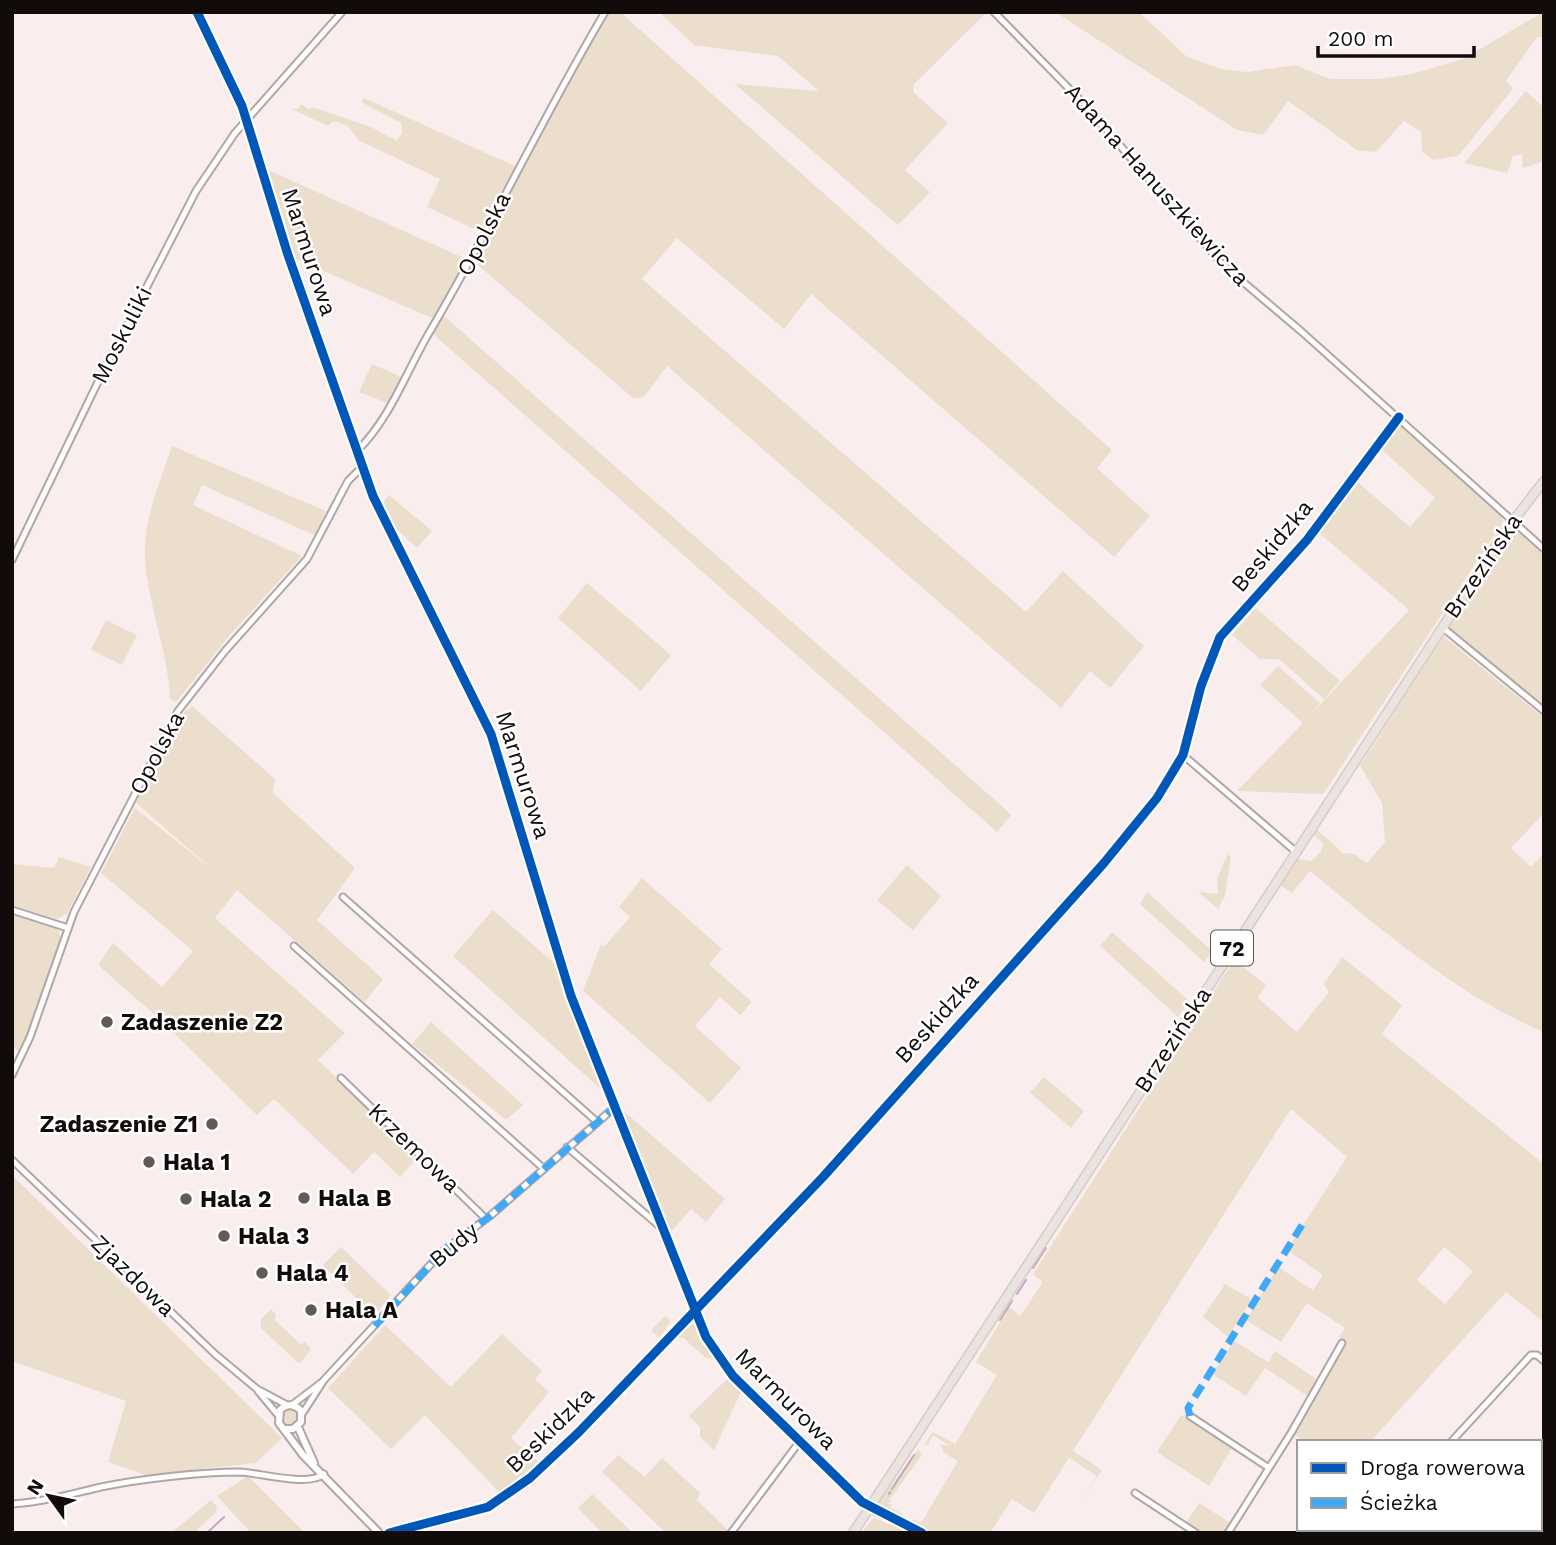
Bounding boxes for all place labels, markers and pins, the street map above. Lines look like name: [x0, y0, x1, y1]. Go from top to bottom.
place label: Zadaszenie Z2: [121, 1009, 283, 1036]
marker: Zadaszenie Z2: [99, 1014, 115, 1030]
place label: Zadaszenie Z1: [40, 1111, 198, 1138]
marker: Zadaszenie Z1: [204, 1116, 220, 1132]
place label: Hala 1: [163, 1149, 230, 1176]
marker: Hala 1: [141, 1154, 157, 1170]
place label: Hala B: [318, 1185, 391, 1212]
place label: Hala 2: [200, 1186, 271, 1213]
marker: Hala B: [296, 1190, 312, 1206]
marker: Hala 2: [178, 1191, 194, 1207]
place label: Hala 3: [238, 1223, 309, 1250]
marker: Hala 3: [216, 1228, 232, 1244]
place label: Hala 4: [276, 1260, 349, 1287]
marker: Hala 4: [254, 1265, 270, 1281]
place label: Hala A: [325, 1297, 398, 1324]
marker: Hala A: [303, 1302, 319, 1318]

